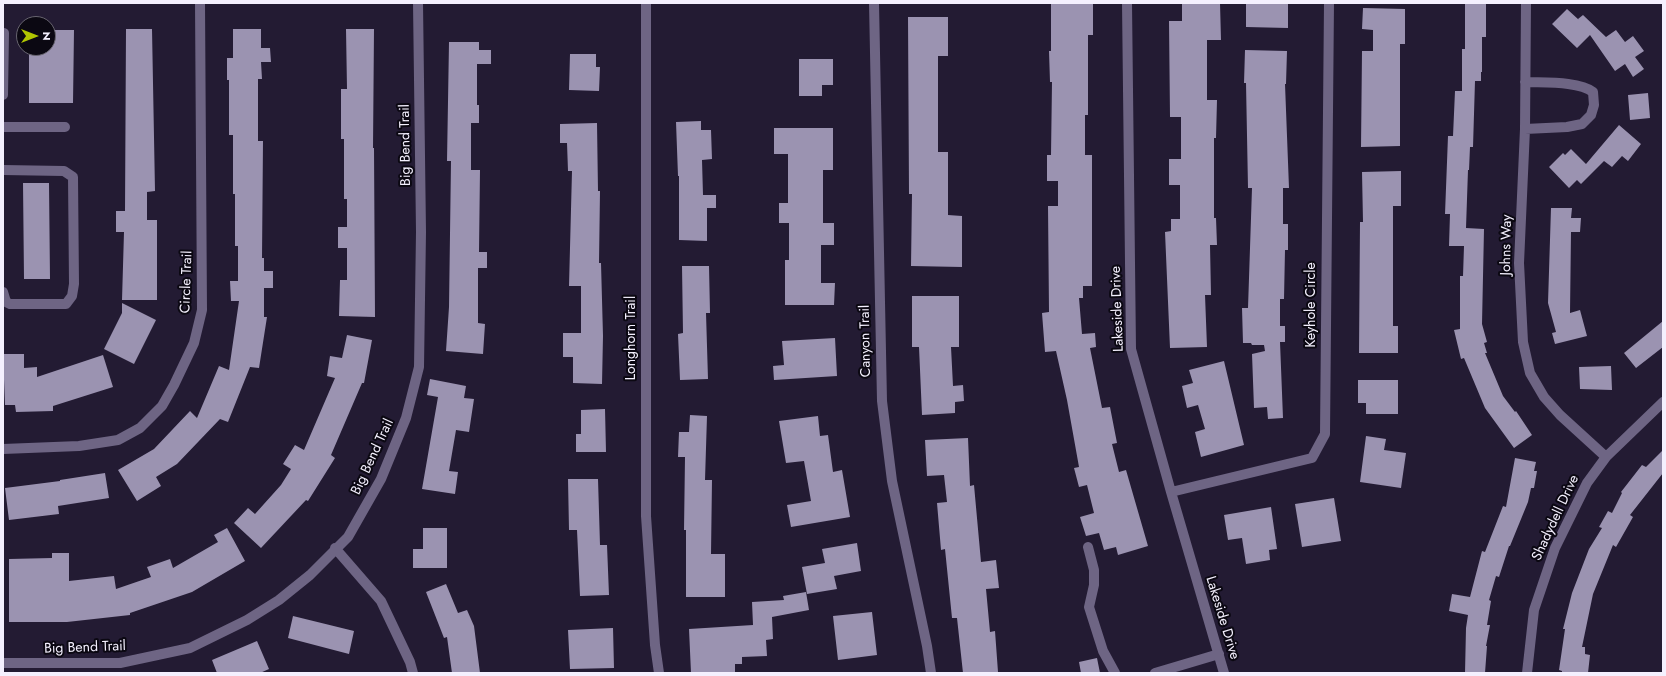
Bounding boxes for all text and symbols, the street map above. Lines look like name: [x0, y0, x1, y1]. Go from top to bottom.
north arrow: [16, 16, 56, 56]
text: N: [39, 32, 55, 40]
street label: Big Bend Trail: [397, 104, 415, 186]
street label: Johns Way: [1498, 214, 1516, 276]
street label: Circle Trail: [178, 250, 196, 314]
street label: Keyhole Circle: [1304, 262, 1320, 348]
street label: Lakeside Drive: [1108, 266, 1128, 352]
street label: Longhorn Trail: [624, 296, 640, 380]
street label: Canyon Trail: [857, 305, 875, 377]
street label: Big Bend Trail: [348, 416, 398, 498]
street label: Shadydell Drive: [1529, 472, 1583, 564]
street label: Lakeside Drive: [1201, 574, 1243, 662]
street label: Big Bend Trail: [44, 638, 126, 658]

